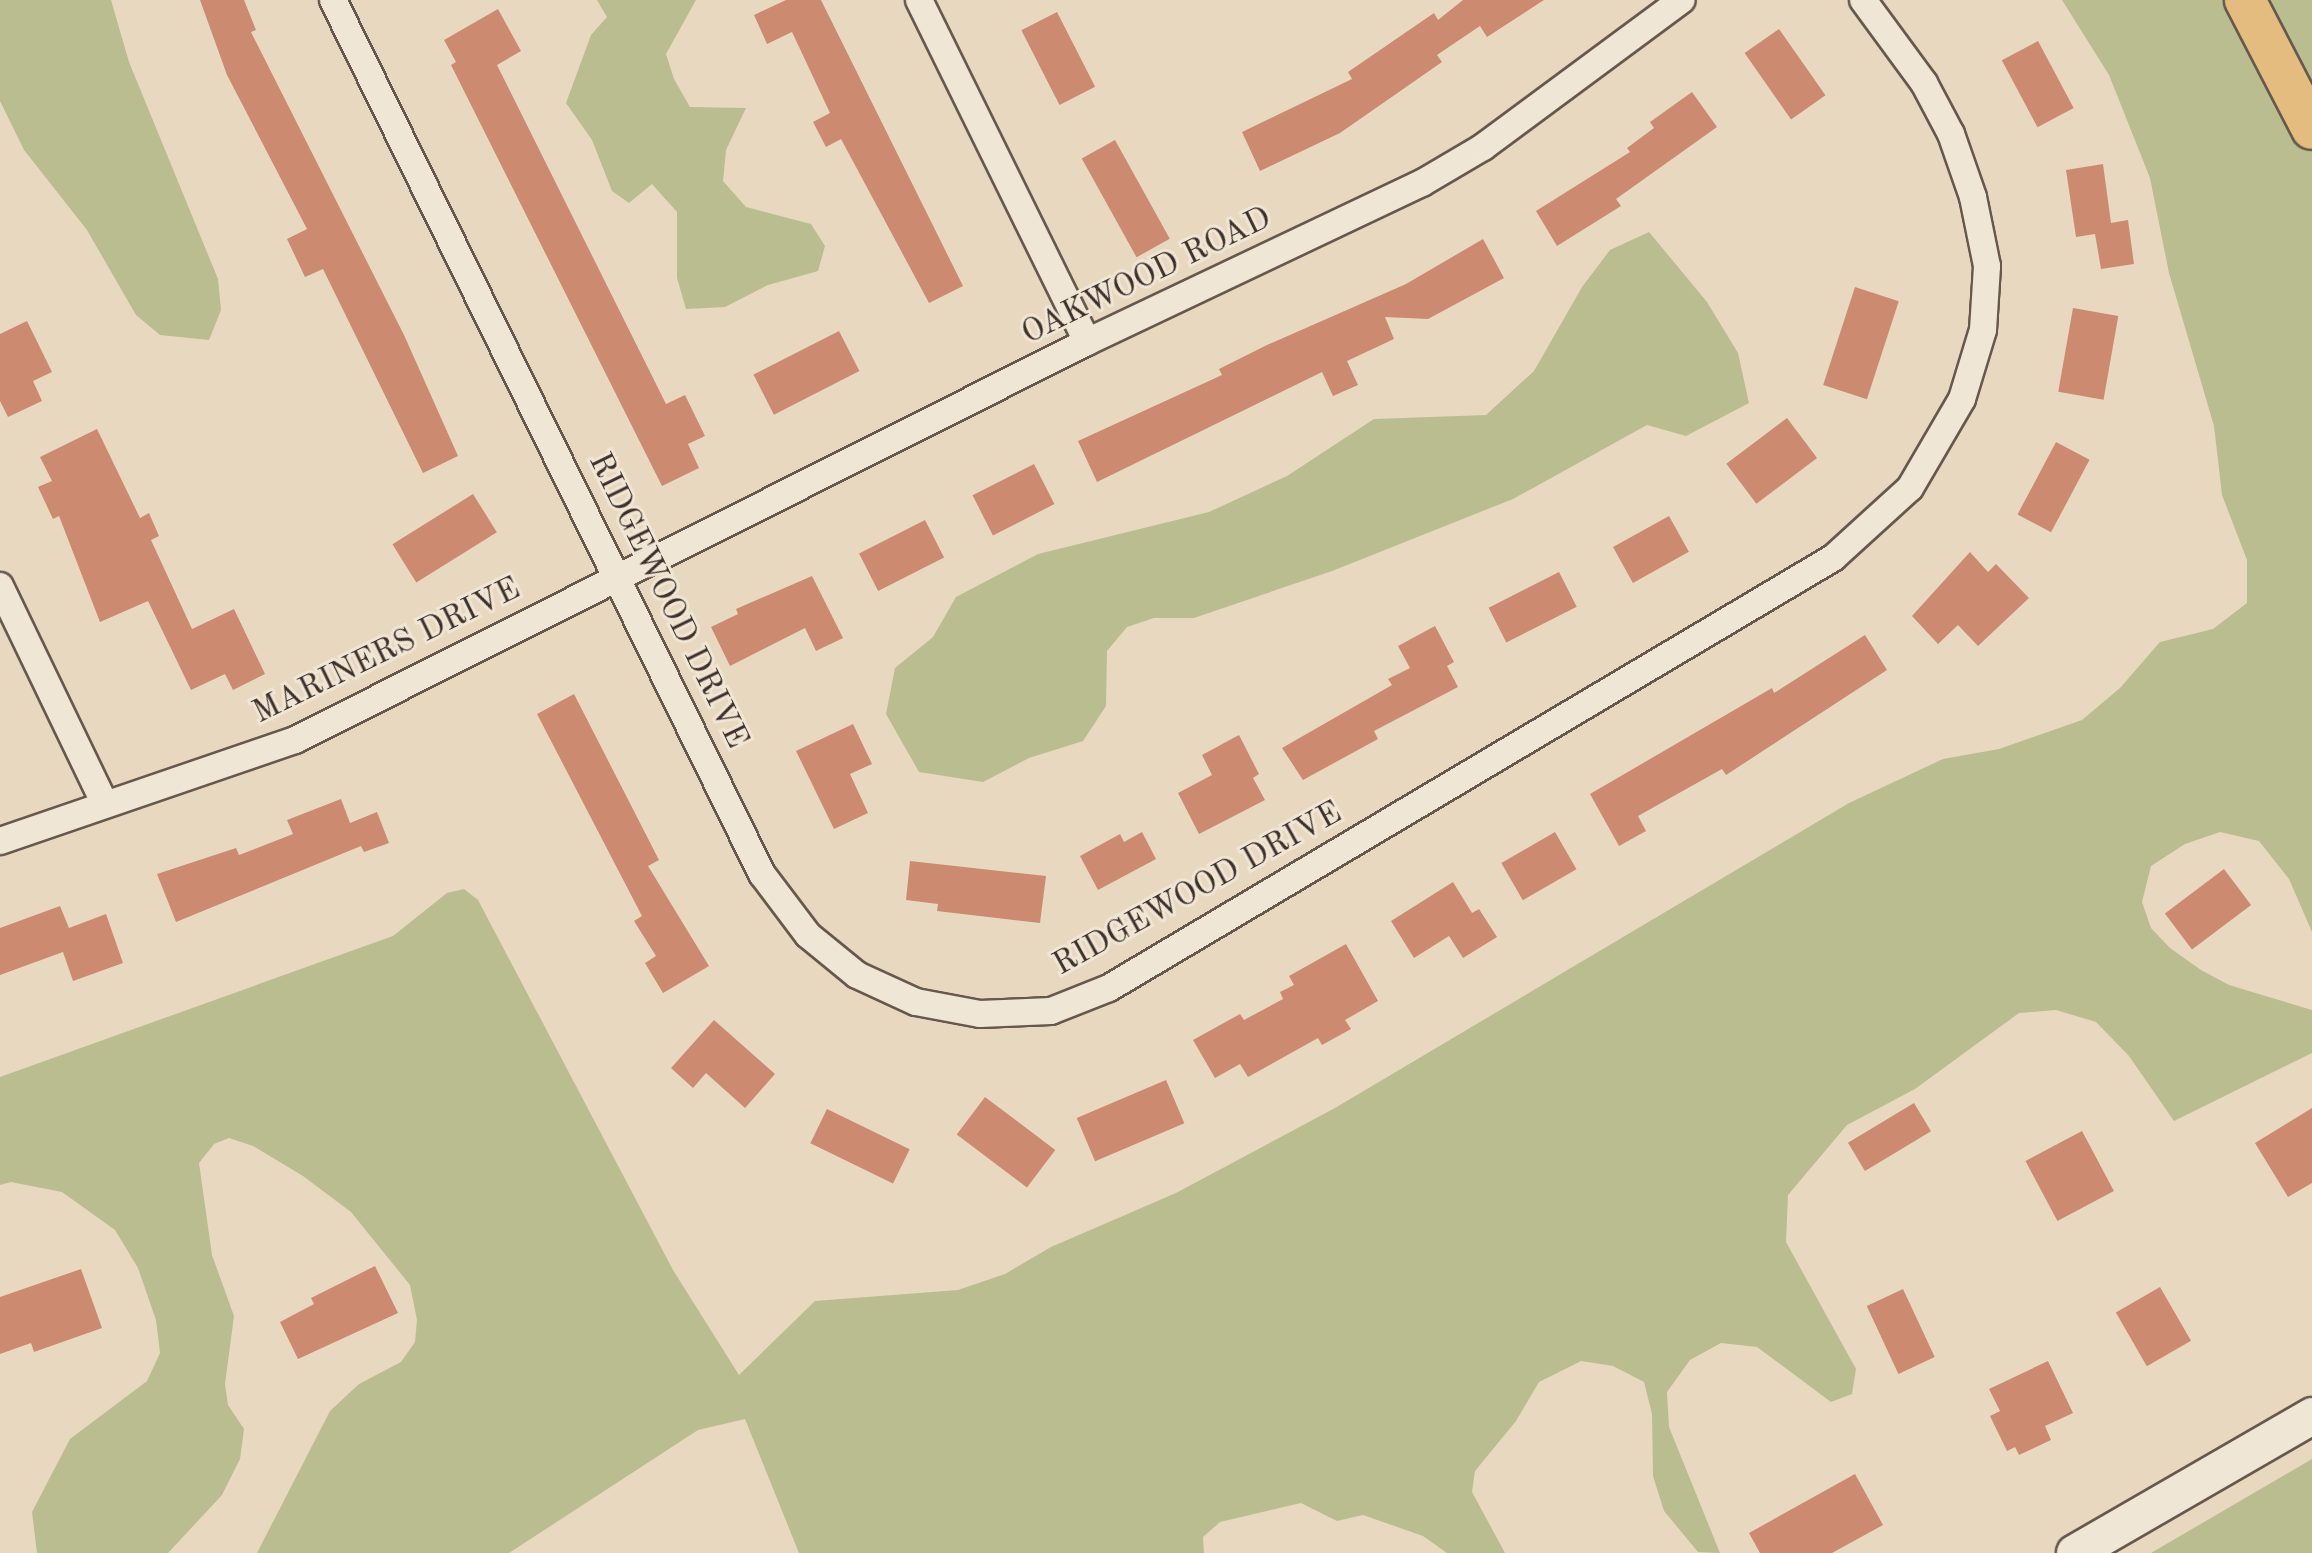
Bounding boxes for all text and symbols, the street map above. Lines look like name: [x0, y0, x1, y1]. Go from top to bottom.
street label: OAKWOOD ROAD: [1016, 200, 1278, 354]
street label: RIDGEWOOD DRIVE: [579, 447, 755, 755]
street label: MARINERS DRIVE: [247, 571, 527, 733]
street label: RIDGEWOOD DRIVE: [1047, 795, 1349, 985]

